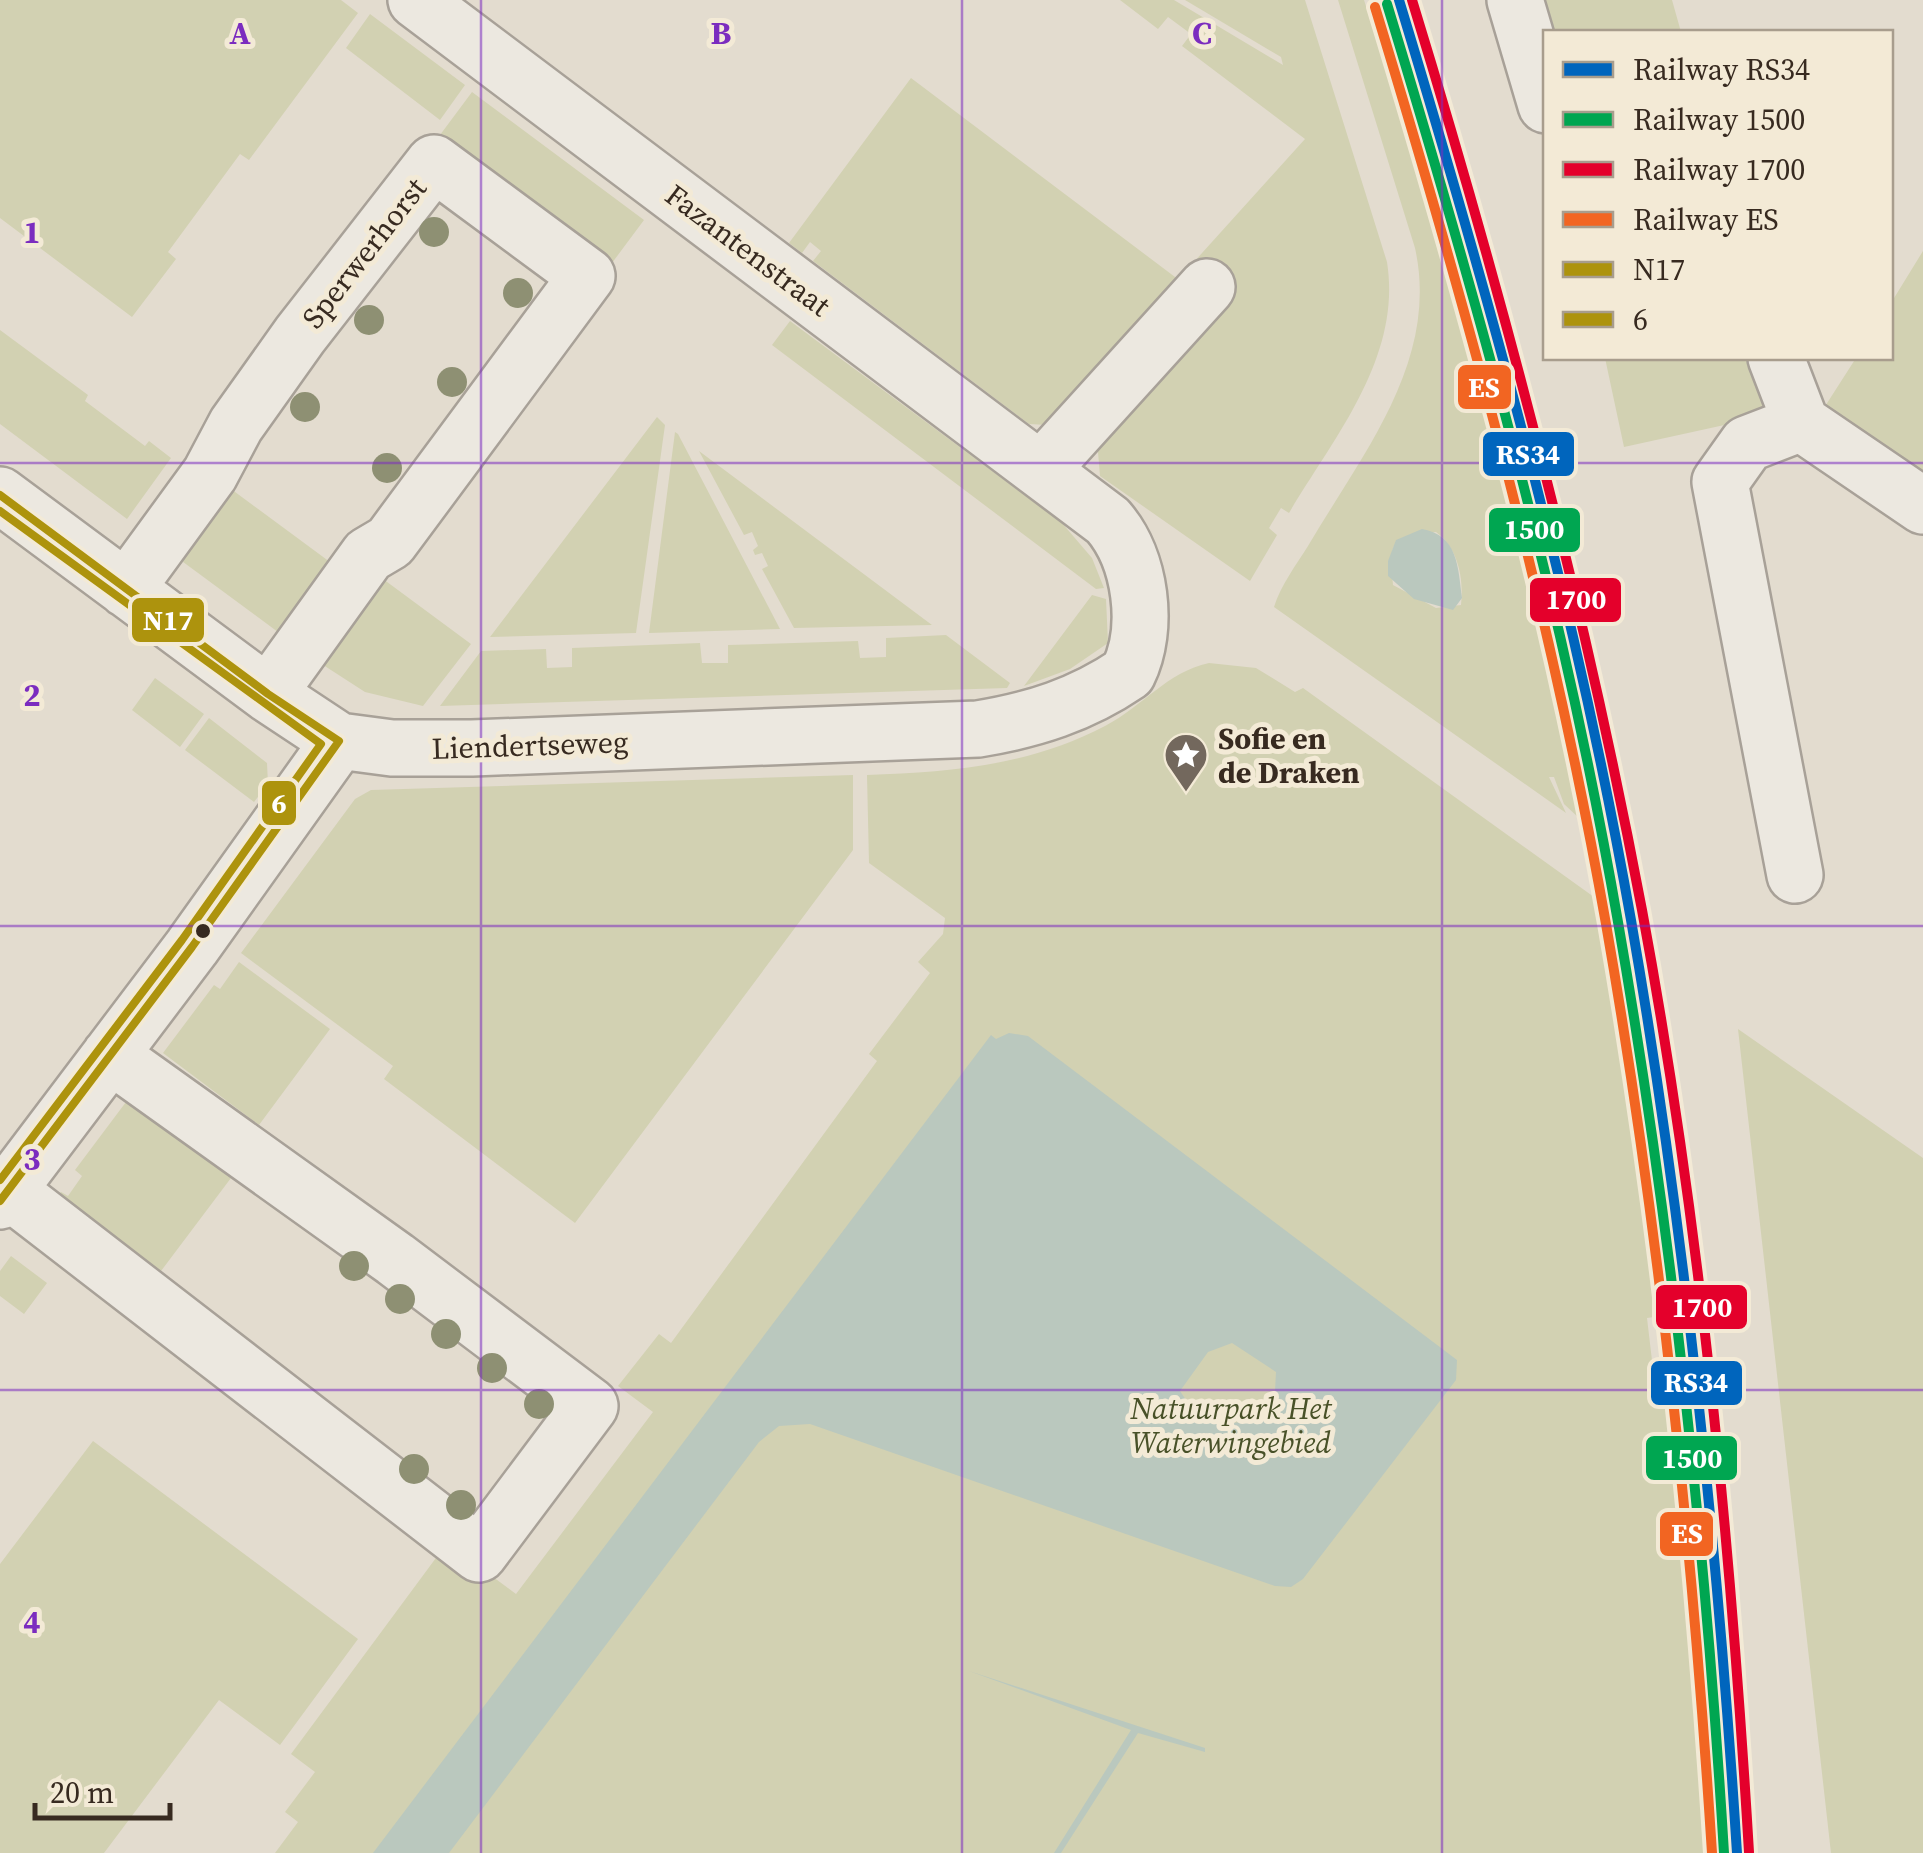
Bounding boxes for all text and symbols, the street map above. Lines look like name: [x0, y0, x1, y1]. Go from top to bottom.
text: A: [229, 11, 251, 55]
text: B: [711, 11, 732, 55]
text: C: [1192, 11, 1212, 55]
legend: [1543, 30, 1893, 360]
text: Railway RS34: [1633, 49, 1810, 90]
text: Railway 1500: [1633, 99, 1805, 140]
text: Railway 1700: [1633, 149, 1805, 190]
street label: Sperwerhorst: [292, 169, 436, 337]
street label: Fazantenstraat: [657, 174, 839, 326]
text: Railway ES: [1633, 199, 1779, 240]
text: 1: [23, 210, 41, 254]
text: N17: [1633, 249, 1685, 290]
text: 6: [1633, 299, 1648, 340]
line badge: ES: [1456, 363, 1513, 411]
text: ES: [1468, 368, 1500, 406]
line badge: RS34: [1481, 430, 1576, 478]
text: RS34: [1496, 435, 1560, 473]
line badge: 1500: [1487, 506, 1582, 554]
text: 1500: [1504, 510, 1564, 548]
line badge: 1700: [1528, 576, 1623, 624]
text: 1700: [1546, 580, 1606, 618]
line badge: N17: [130, 596, 206, 644]
text: N17: [143, 601, 193, 639]
text: 2: [23, 673, 41, 717]
place label: Sofie en de Draken: [1218, 718, 1360, 793]
street label: Liendertseweg: [431, 721, 629, 769]
place icon: Sofie en de Draken: [1163, 732, 1209, 793]
line badge: 6: [260, 779, 298, 827]
text: 6: [271, 784, 287, 822]
unlabelled marker: [193, 921, 213, 941]
text: 3: [23, 1137, 41, 1181]
line badge: 1700: [1654, 1283, 1749, 1331]
text: 1700: [1672, 1288, 1732, 1326]
line badge: RS34: [1649, 1359, 1744, 1407]
text: RS34: [1664, 1363, 1728, 1401]
park label: Natuurpark Het Waterwingebied: [1130, 1388, 1333, 1463]
line badge: 1500: [1644, 1434, 1739, 1482]
text: 1500: [1662, 1439, 1722, 1477]
line badge: ES: [1658, 1510, 1715, 1558]
text: ES: [1671, 1514, 1703, 1552]
text: 4: [23, 1600, 41, 1644]
scale bar: [35, 1758, 170, 1820]
text: 20 m: [50, 1772, 114, 1813]

